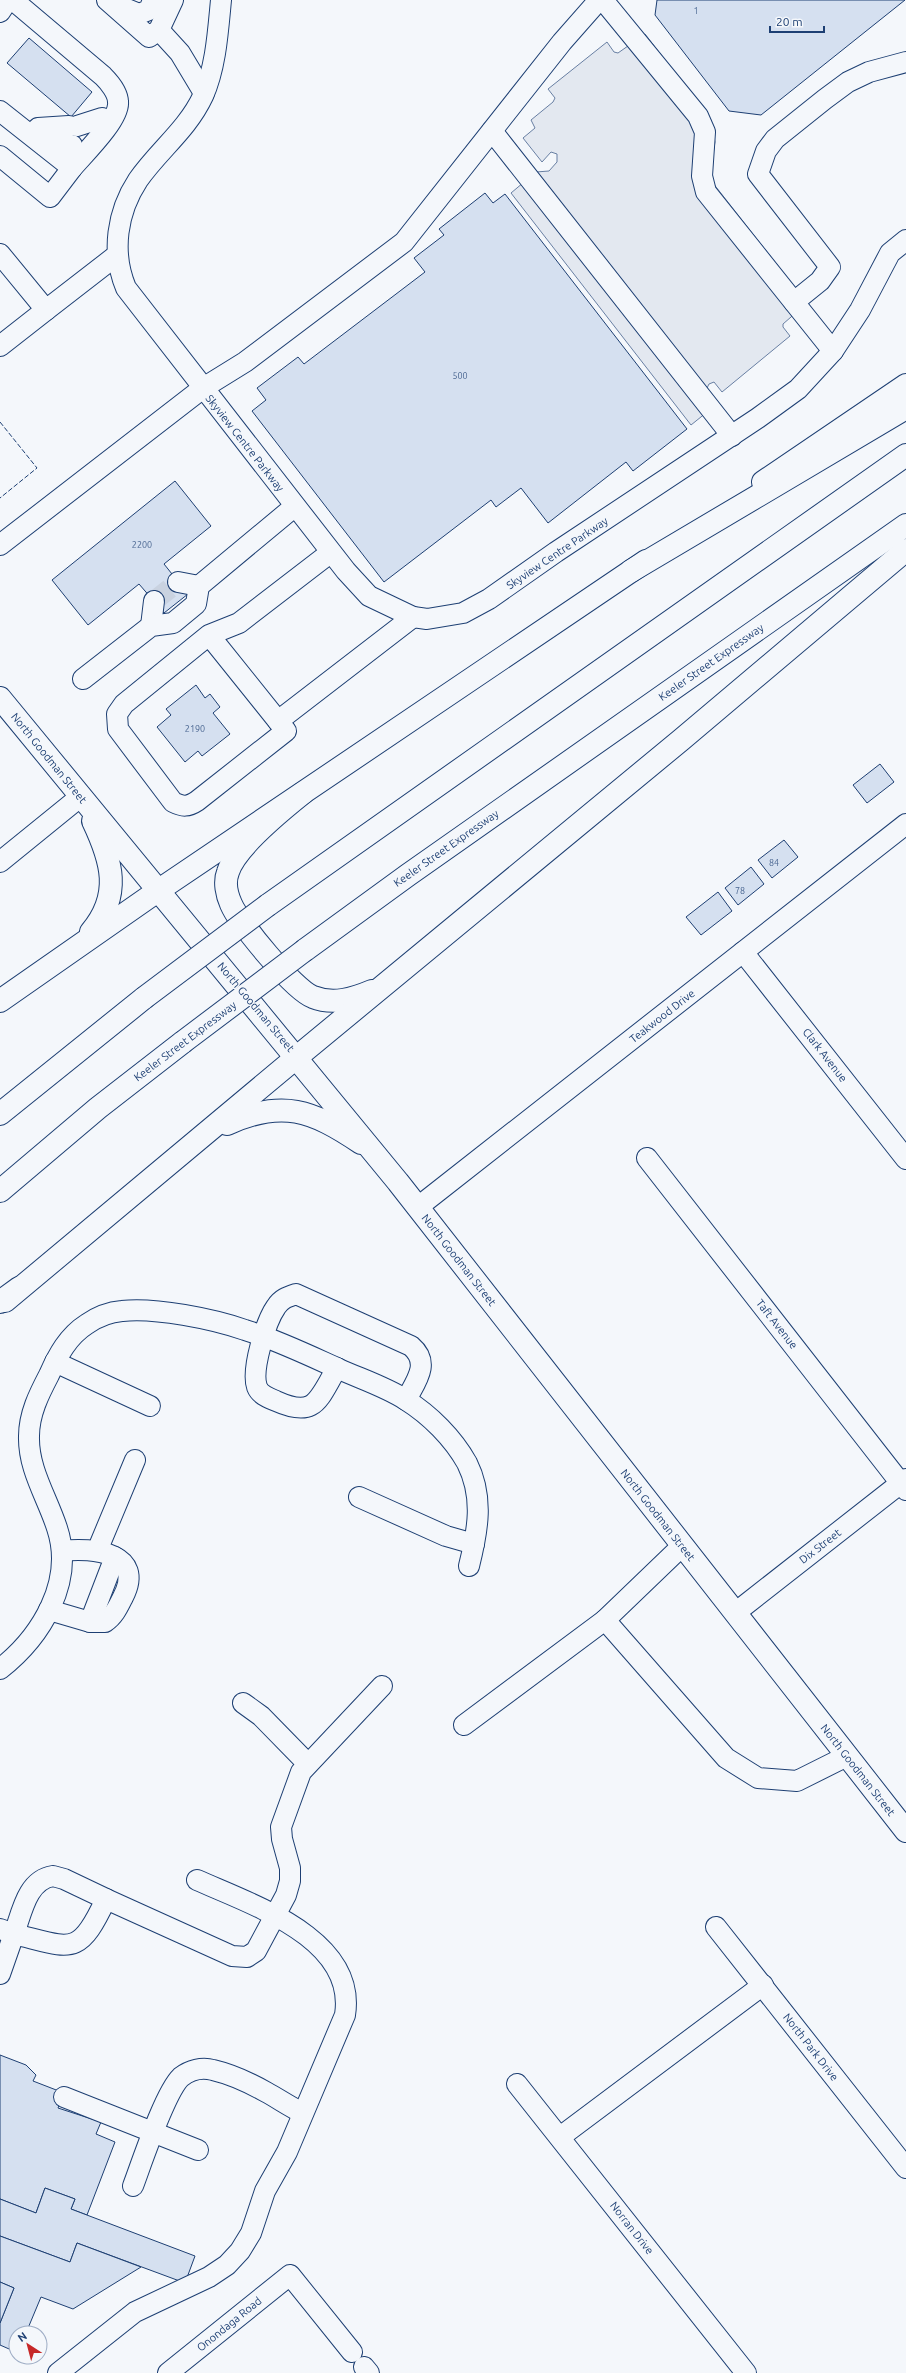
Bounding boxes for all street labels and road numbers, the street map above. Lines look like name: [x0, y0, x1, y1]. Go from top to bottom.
street label: Skyview Centre Parkway: [203, 392, 287, 494]
street label: Skyview Centre Parkway: [504, 514, 610, 591]
street label: Keeler Street Expressway: [656, 621, 766, 703]
street label: North Goodman Street: [9, 710, 90, 806]
street label: Keeler Street Expressway: [391, 807, 501, 889]
street label: North Goodman Street: [215, 960, 297, 1055]
street label: Teakwood Drive: [627, 987, 697, 1045]
street label: Keeler Street Expressway: [131, 998, 239, 1083]
street label: Clark Avenue: [800, 1026, 850, 1084]
street label: North Goodman Street: [420, 1212, 499, 1309]
street label: Taft Avenue: [754, 1297, 800, 1351]
street label: North Goodman Street: [619, 1467, 698, 1564]
street label: Dix Street: [797, 1526, 844, 1566]
street label: North Goodman Street: [819, 1722, 898, 1819]
street label: North Park Drive: [781, 2011, 841, 2083]
street label: Norran Drive: [608, 2199, 656, 2257]
street label: Onondaga Road: [194, 2294, 264, 2354]

